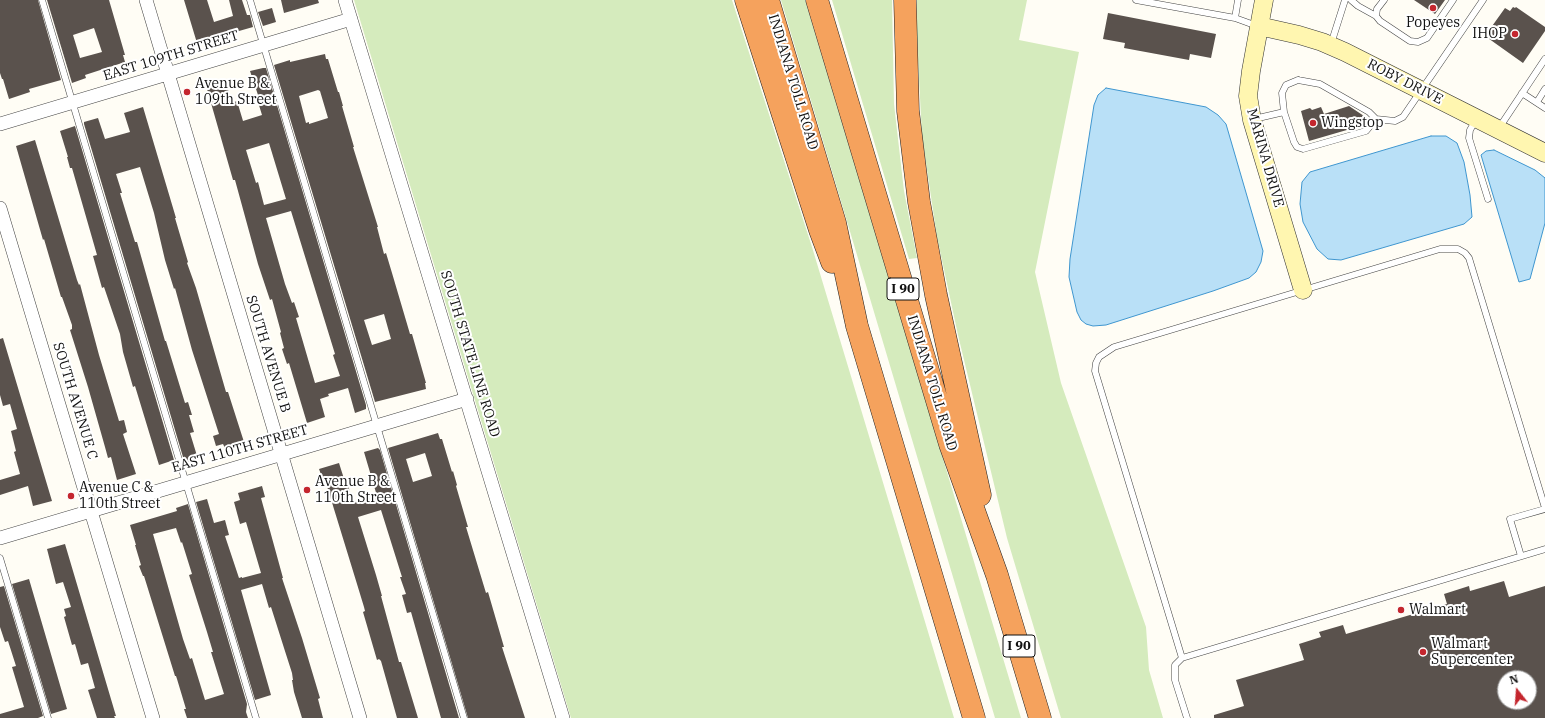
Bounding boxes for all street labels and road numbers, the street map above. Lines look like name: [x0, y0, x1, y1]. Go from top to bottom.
street label: INDIANA TOLL ROAD: [764, 12, 822, 152]
street label: EAST 109TH STREET: [101, 27, 241, 85]
street label: ROBY DRIVE: [1364, 56, 1446, 108]
street label: MARINA DRIVE: [1243, 107, 1287, 209]
street label: SOUTH STATE LINE ROAD: [437, 269, 503, 439]
road number: I 90: [887, 278, 919, 300]
street label: SOUTH AVENUE B: [242, 293, 294, 415]
street label: INDIANA TOLL ROAD: [903, 313, 961, 453]
street label: SOUTH AVENUE C: [49, 340, 101, 462]
street label: EAST 110TH STREET: [170, 421, 310, 477]
road number: I 90: [1003, 635, 1035, 657]

